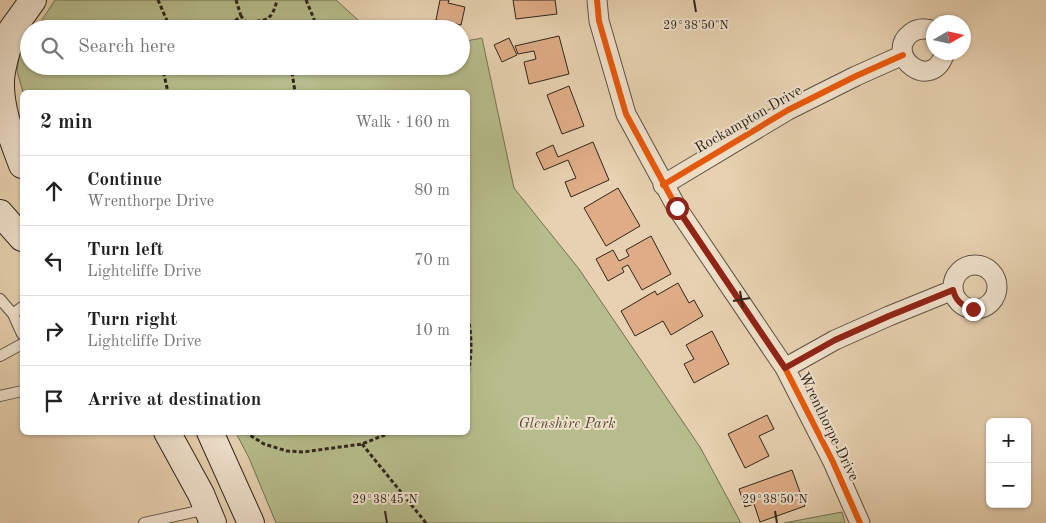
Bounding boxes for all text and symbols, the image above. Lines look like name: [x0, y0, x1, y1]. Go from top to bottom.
north arrow: [926, 15, 971, 60]
text: 29°38'50"N: [663, 19, 729, 32]
search box: [20, 20, 470, 75]
icon: search: [38, 34, 66, 62]
text: Search here: [78, 38, 175, 57]
street label: Rockampton Drive: [693, 83, 805, 157]
text: 2 min: [40, 112, 93, 133]
text: Walk · 160 m: [355, 115, 450, 131]
text: Continue: [87, 171, 162, 190]
icon: ahead: [40, 177, 68, 205]
text: 80 m: [414, 183, 450, 199]
text: Wrenthorpe Drive: [87, 194, 214, 210]
route start: [666, 197, 689, 220]
text: Turn left: [87, 241, 164, 260]
icon: left: [40, 247, 68, 275]
text: 70 m: [414, 253, 450, 269]
text: Lightcliffe Drive: [87, 264, 201, 280]
route end: [962, 298, 985, 321]
text: Turn right: [87, 311, 177, 330]
icon: right: [40, 317, 68, 345]
text: 10 m: [414, 323, 450, 339]
text: Lightcliffe Drive: [87, 334, 201, 350]
street label: Wrenthorpe Drive: [795, 370, 861, 484]
icon: arrive: [40, 387, 68, 415]
text: Arrive at destination: [87, 391, 261, 410]
park label: Glenshire Park: [519, 417, 615, 432]
map controls: [986, 418, 1031, 508]
button: +: [986, 418, 1031, 463]
button: −: [986, 463, 1031, 508]
text: 29°38'45"N: [352, 493, 418, 506]
text: 29°38'50"N: [742, 493, 808, 506]

